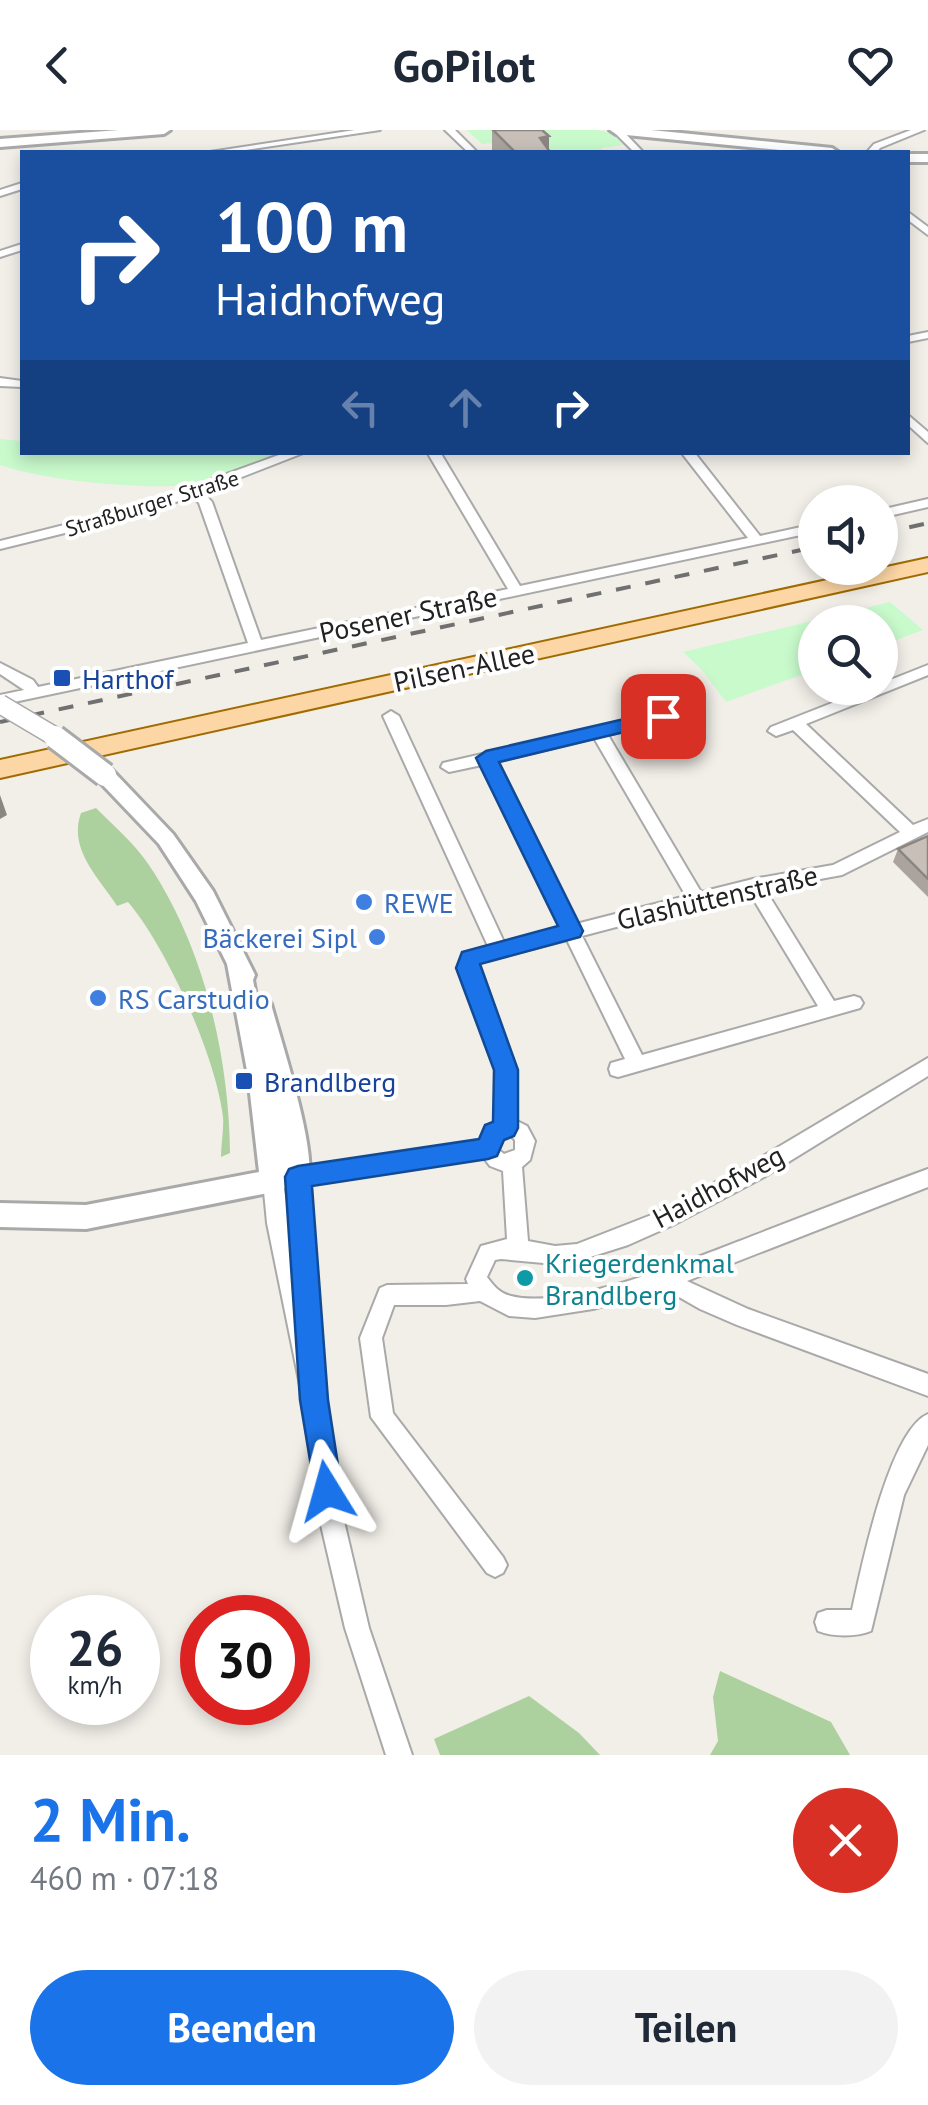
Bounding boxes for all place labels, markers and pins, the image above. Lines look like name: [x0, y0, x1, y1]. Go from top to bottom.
place label: Harthof: [82, 660, 175, 697]
marker: Harthof: [51, 667, 73, 689]
pin: [621, 674, 706, 759]
place label: REWE: [384, 884, 454, 921]
marker: REWE: [353, 891, 375, 913]
place label: Bäckerei Sipl: [202, 919, 357, 956]
marker: Bäckerei Sipl: [366, 926, 388, 948]
place label: RS Carstudio: [118, 980, 270, 1017]
marker: RS Carstudio: [87, 987, 109, 1009]
place label: Brandlberg: [264, 1063, 396, 1100]
marker: Brandlberg: [233, 1070, 255, 1092]
place label: Kriegerdenkmal Brandlberg: [545, 1244, 734, 1313]
marker: Kriegerdenkmal Brandlberg: [514, 1267, 536, 1289]

